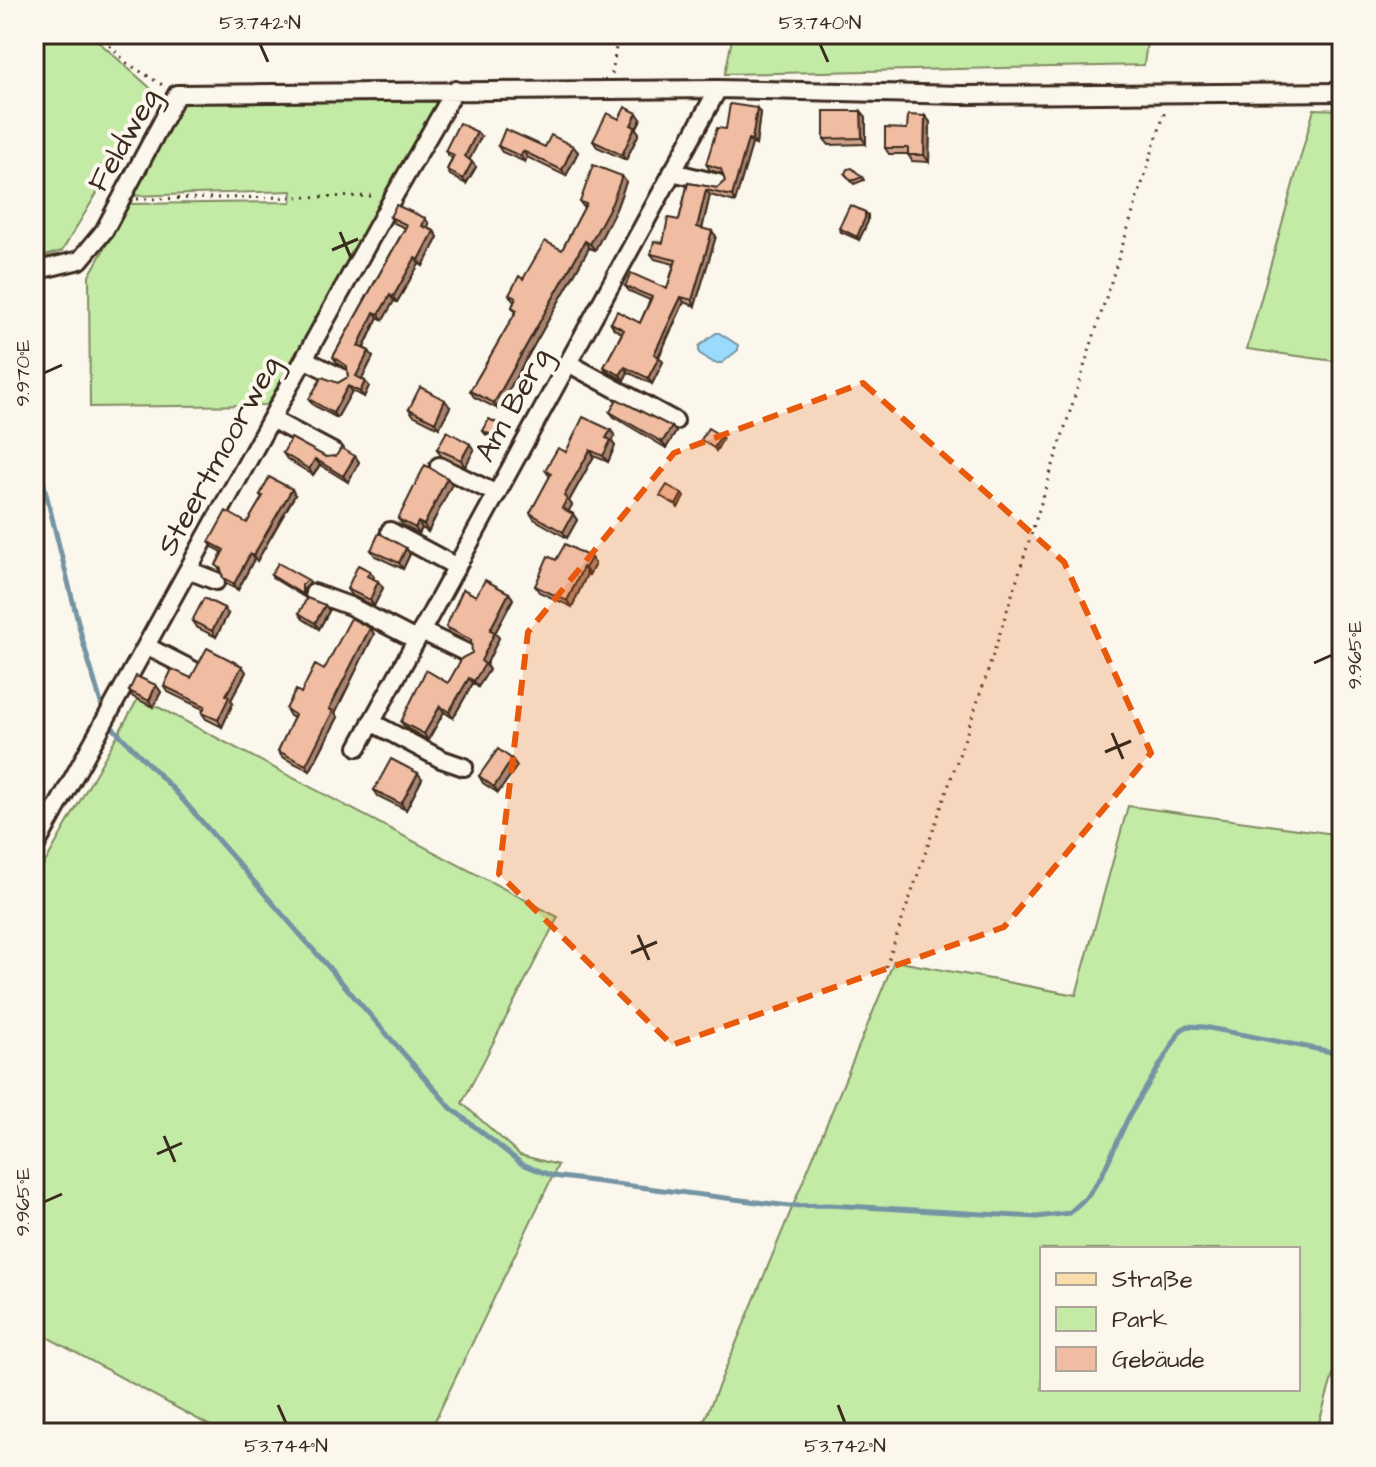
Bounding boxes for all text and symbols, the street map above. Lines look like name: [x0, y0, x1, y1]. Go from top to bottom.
text: 53.742°N: [219, 9, 301, 37]
text: 53.740°N: [779, 9, 861, 37]
street label: Feldweg: [78, 81, 171, 200]
text: 9.970°E: [9, 339, 37, 406]
street label: Am Berg: [465, 341, 562, 470]
street label: Steertmoorweg: [147, 349, 292, 564]
text: 9.965°E: [1341, 621, 1369, 689]
text: 9.965°E: [9, 1168, 37, 1236]
legend: [1040, 1247, 1300, 1391]
text: Straße: [1112, 1263, 1193, 1297]
text: Park: [1112, 1303, 1168, 1337]
text: Gebäude: [1112, 1343, 1205, 1377]
text: 53.744°N: [244, 1432, 328, 1460]
text: 53.742°N: [804, 1432, 886, 1460]

